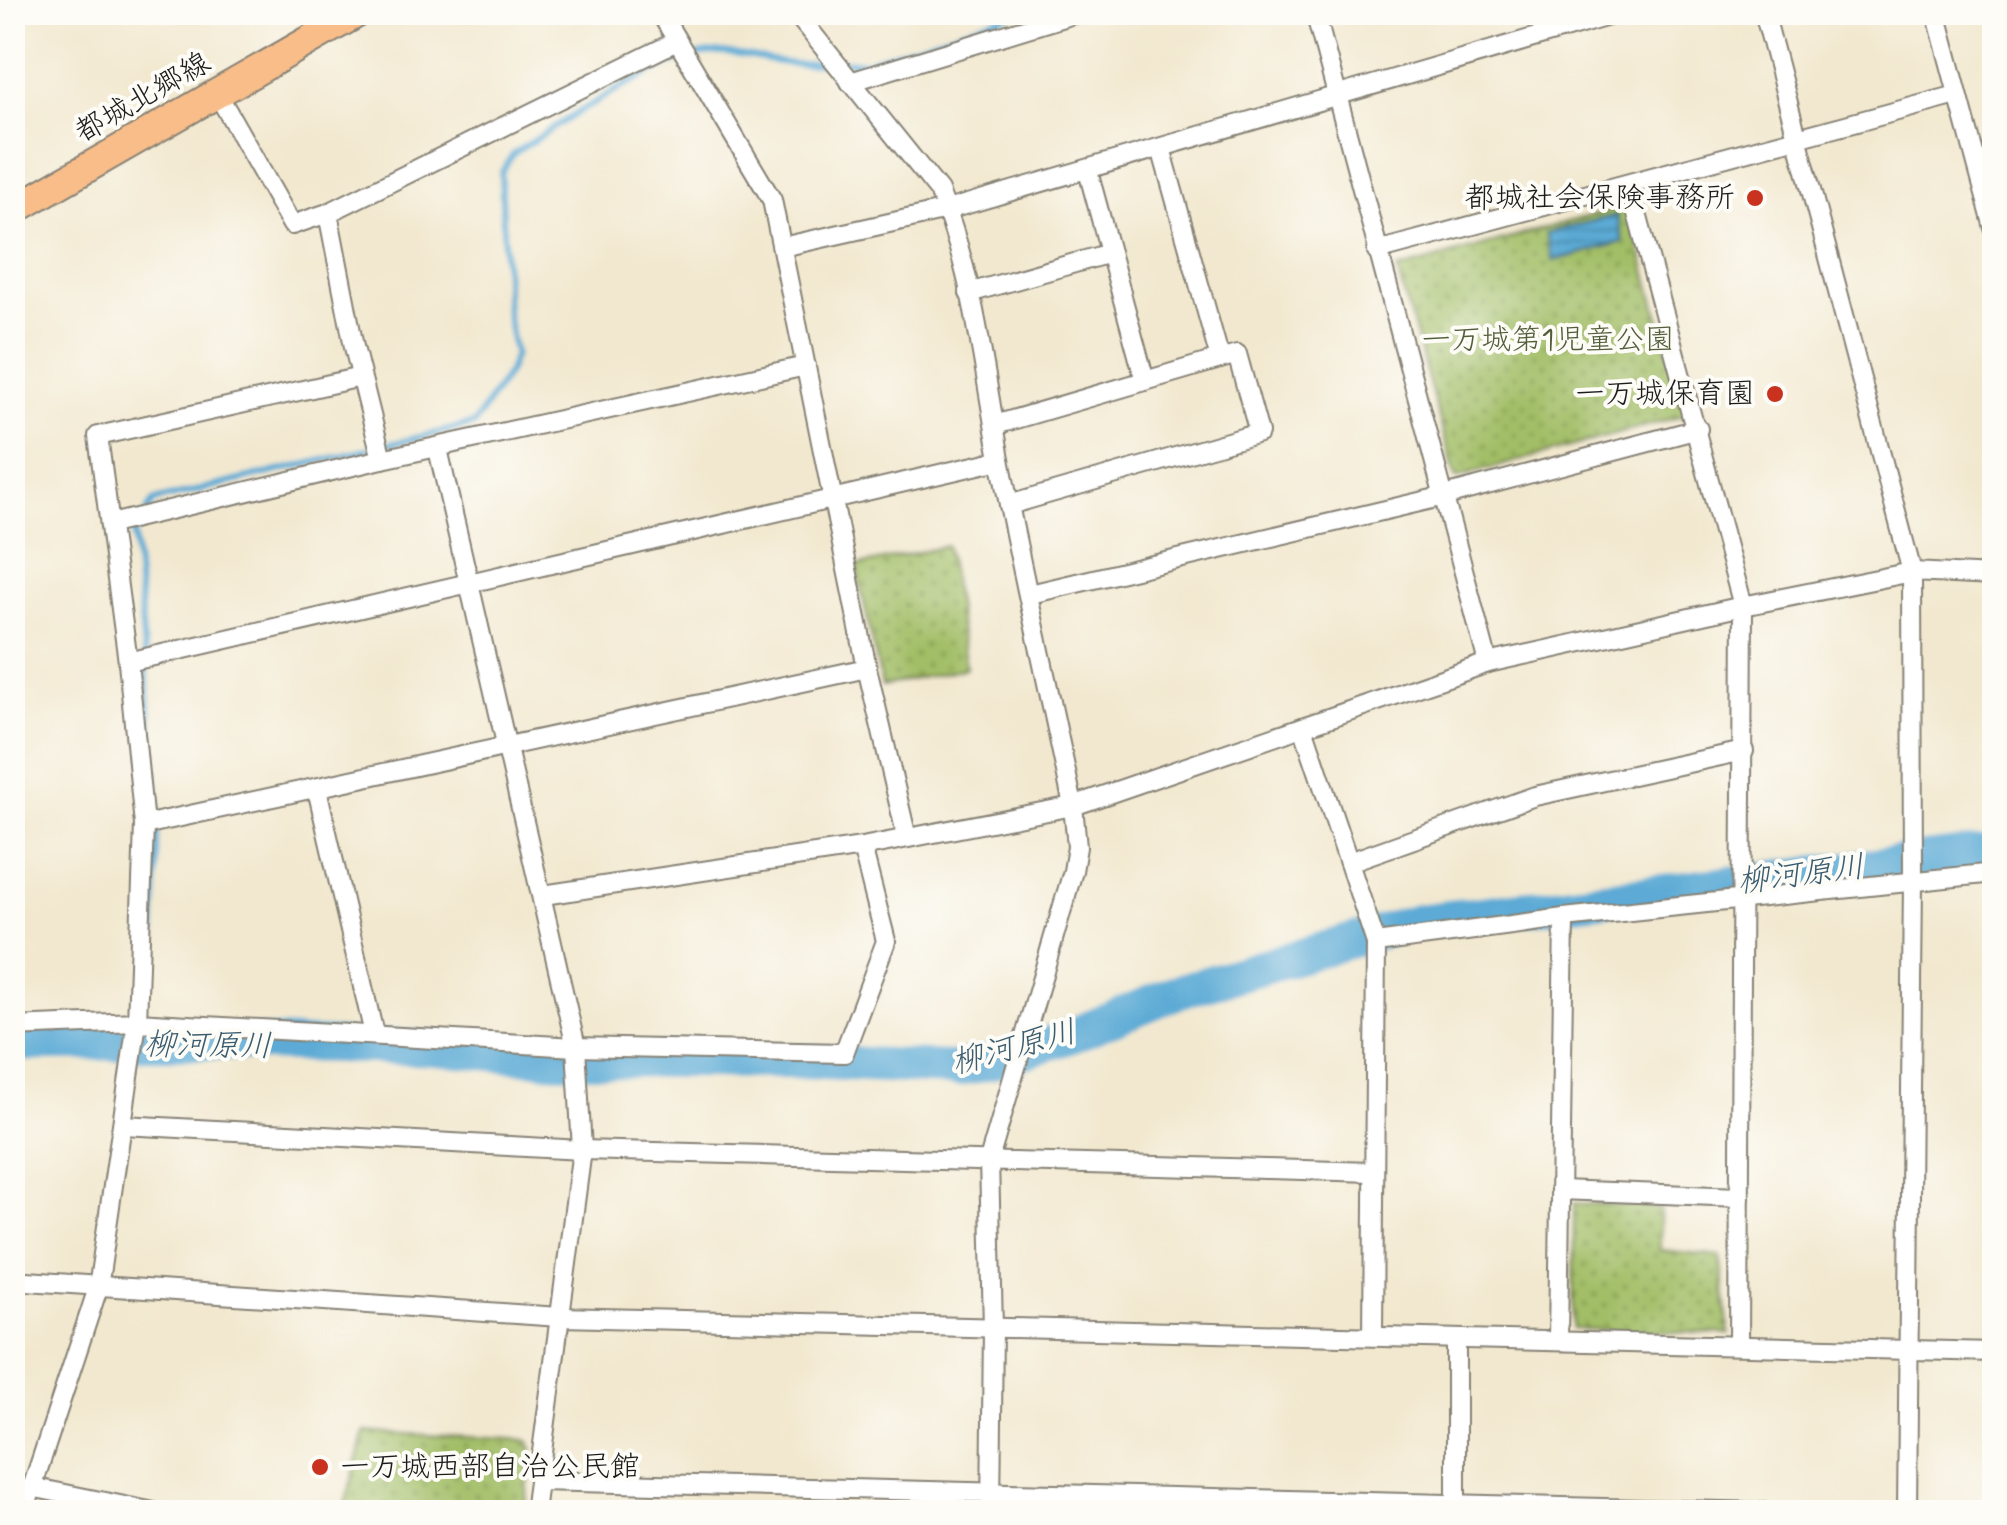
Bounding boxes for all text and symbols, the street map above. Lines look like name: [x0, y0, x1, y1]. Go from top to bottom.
street label: 都城北郷線: [68, 44, 218, 152]
place label: 都城社会保険事務所: [1465, 179, 1735, 218]
marker: 都城社会保険事務所: [1744, 187, 1766, 209]
park label: 一万城第1児童公園: [1421, 321, 1675, 360]
place label: 一万城保育園: [1575, 375, 1755, 414]
marker: 一万城保育園: [1764, 383, 1786, 405]
water label: 柳河原川: [1735, 846, 1867, 904]
water label: 柳河原川: [947, 1011, 1081, 1085]
water label: 柳河原川: [144, 1024, 272, 1068]
place label: 一万城西部自治公民館: [340, 1448, 640, 1487]
marker: 一万城西部自治公民館: [309, 1456, 331, 1478]

